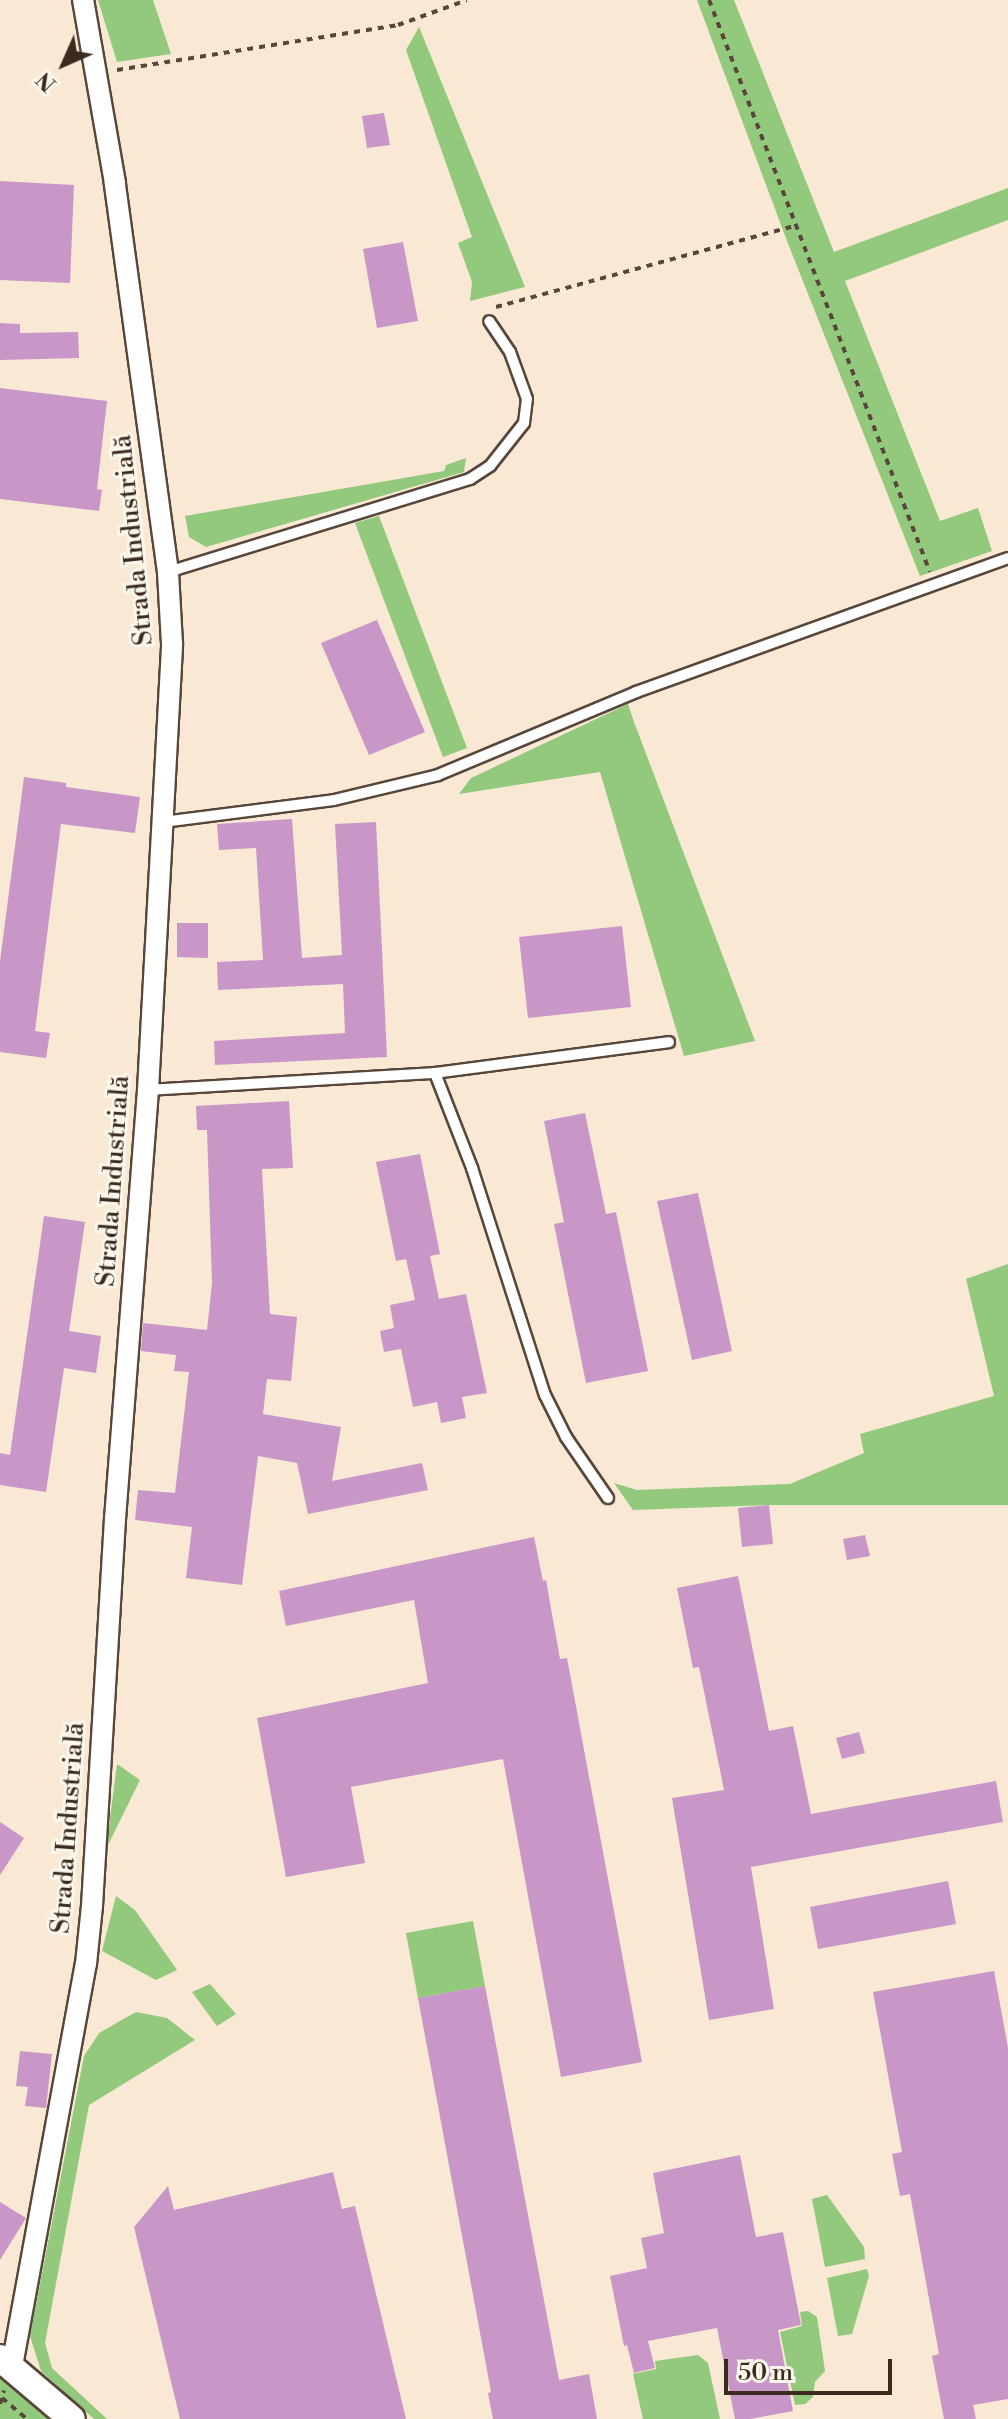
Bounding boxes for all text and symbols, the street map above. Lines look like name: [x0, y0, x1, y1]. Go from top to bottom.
north arrow: [24, 24, 104, 104]
text: N: [31, 66, 62, 97]
street label: Strada Industrială: [107, 433, 161, 647]
street label: Strada Industrială: [91, 1074, 137, 1288]
street label: Strada Industrială: [46, 1721, 92, 1935]
scale bar: [728, 2343, 896, 2393]
text: 50 m: [738, 2358, 793, 2388]

